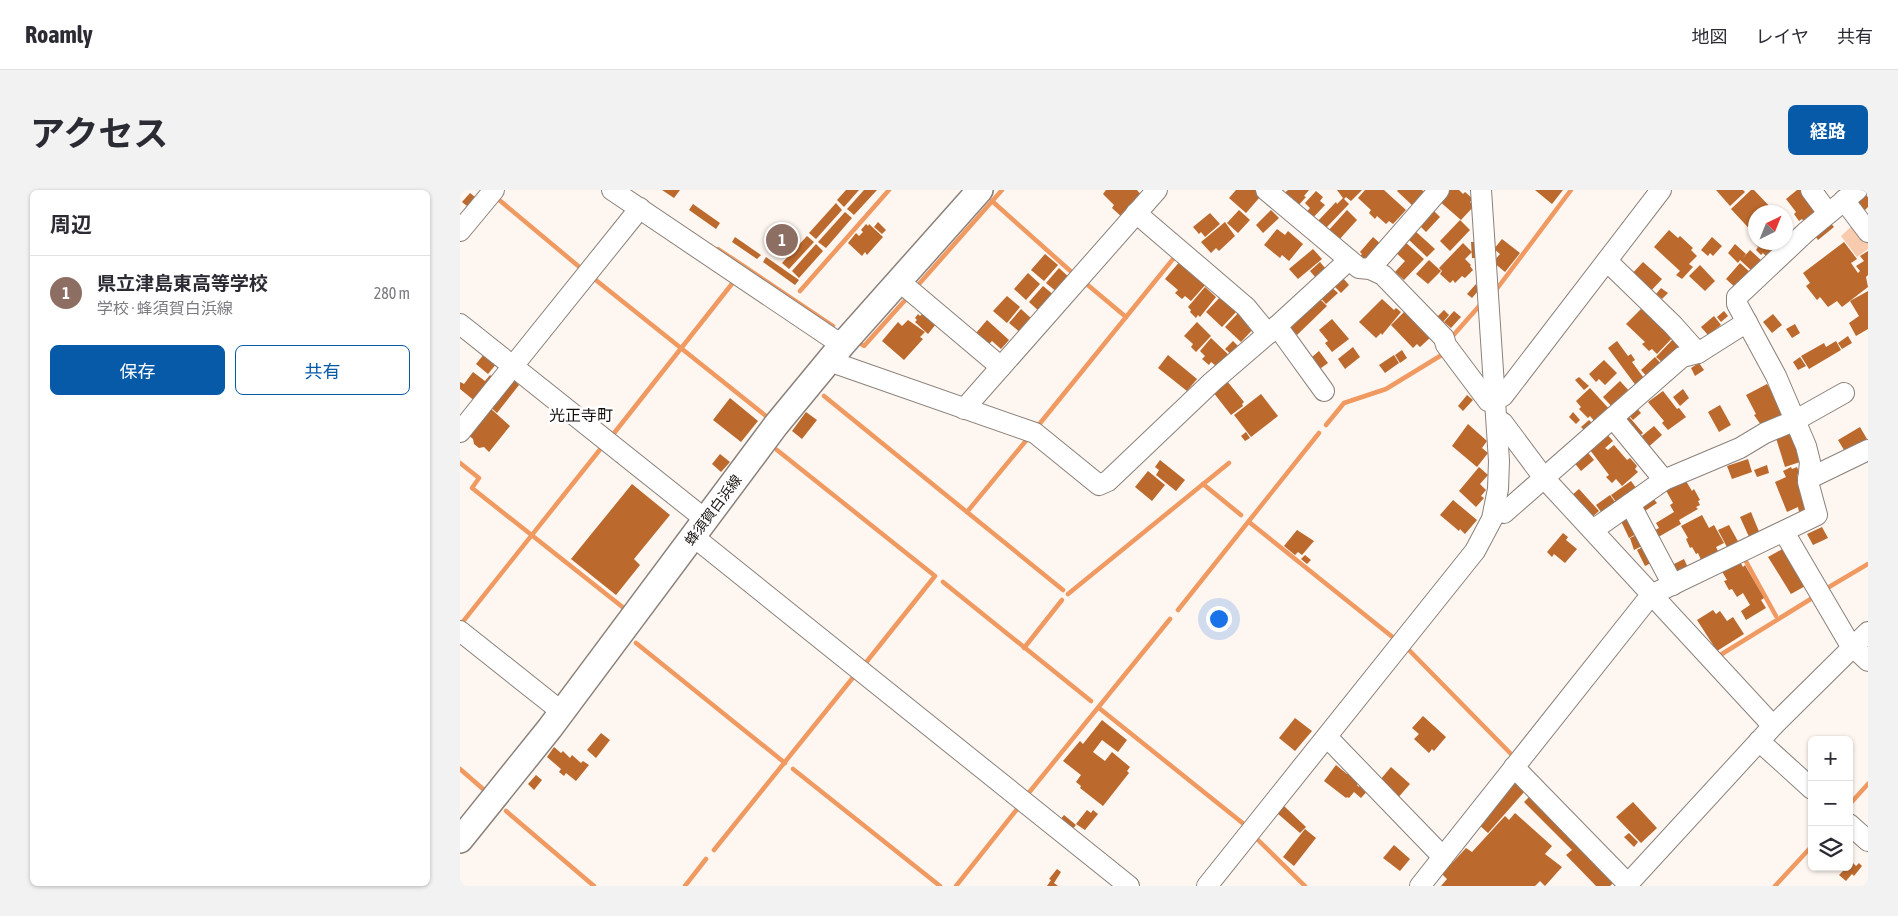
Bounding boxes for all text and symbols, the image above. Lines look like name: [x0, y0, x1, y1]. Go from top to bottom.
text: Roamly: [25, 21, 93, 48]
text: 地図: [1692, 26, 1728, 47]
text: レイヤ: [1756, 26, 1809, 47]
text: 共有: [1837, 26, 1873, 47]
button: 経路: [1788, 105, 1868, 155]
text: アクセス: [30, 113, 168, 153]
north arrow: [1748, 205, 1793, 250]
text: 周辺: [50, 212, 92, 236]
pin: 1: [766, 221, 798, 259]
text: 県立津島東高等学校: [97, 272, 268, 294]
text: 1: [62, 284, 70, 302]
text: 280 m: [374, 284, 410, 302]
text: 学校 · 蜂須賀白浜線: [97, 299, 233, 317]
button: 保存: [50, 345, 225, 395]
button: 共有: [235, 345, 410, 395]
district label: 光正寺町: [549, 406, 613, 424]
street label: 蜂須賀白浜線: [681, 472, 745, 548]
your location: [1206, 606, 1232, 632]
map controls: [1808, 736, 1853, 871]
button: +: [1808, 736, 1853, 781]
button: −: [1808, 781, 1853, 826]
button: layers: [1808, 826, 1853, 871]

